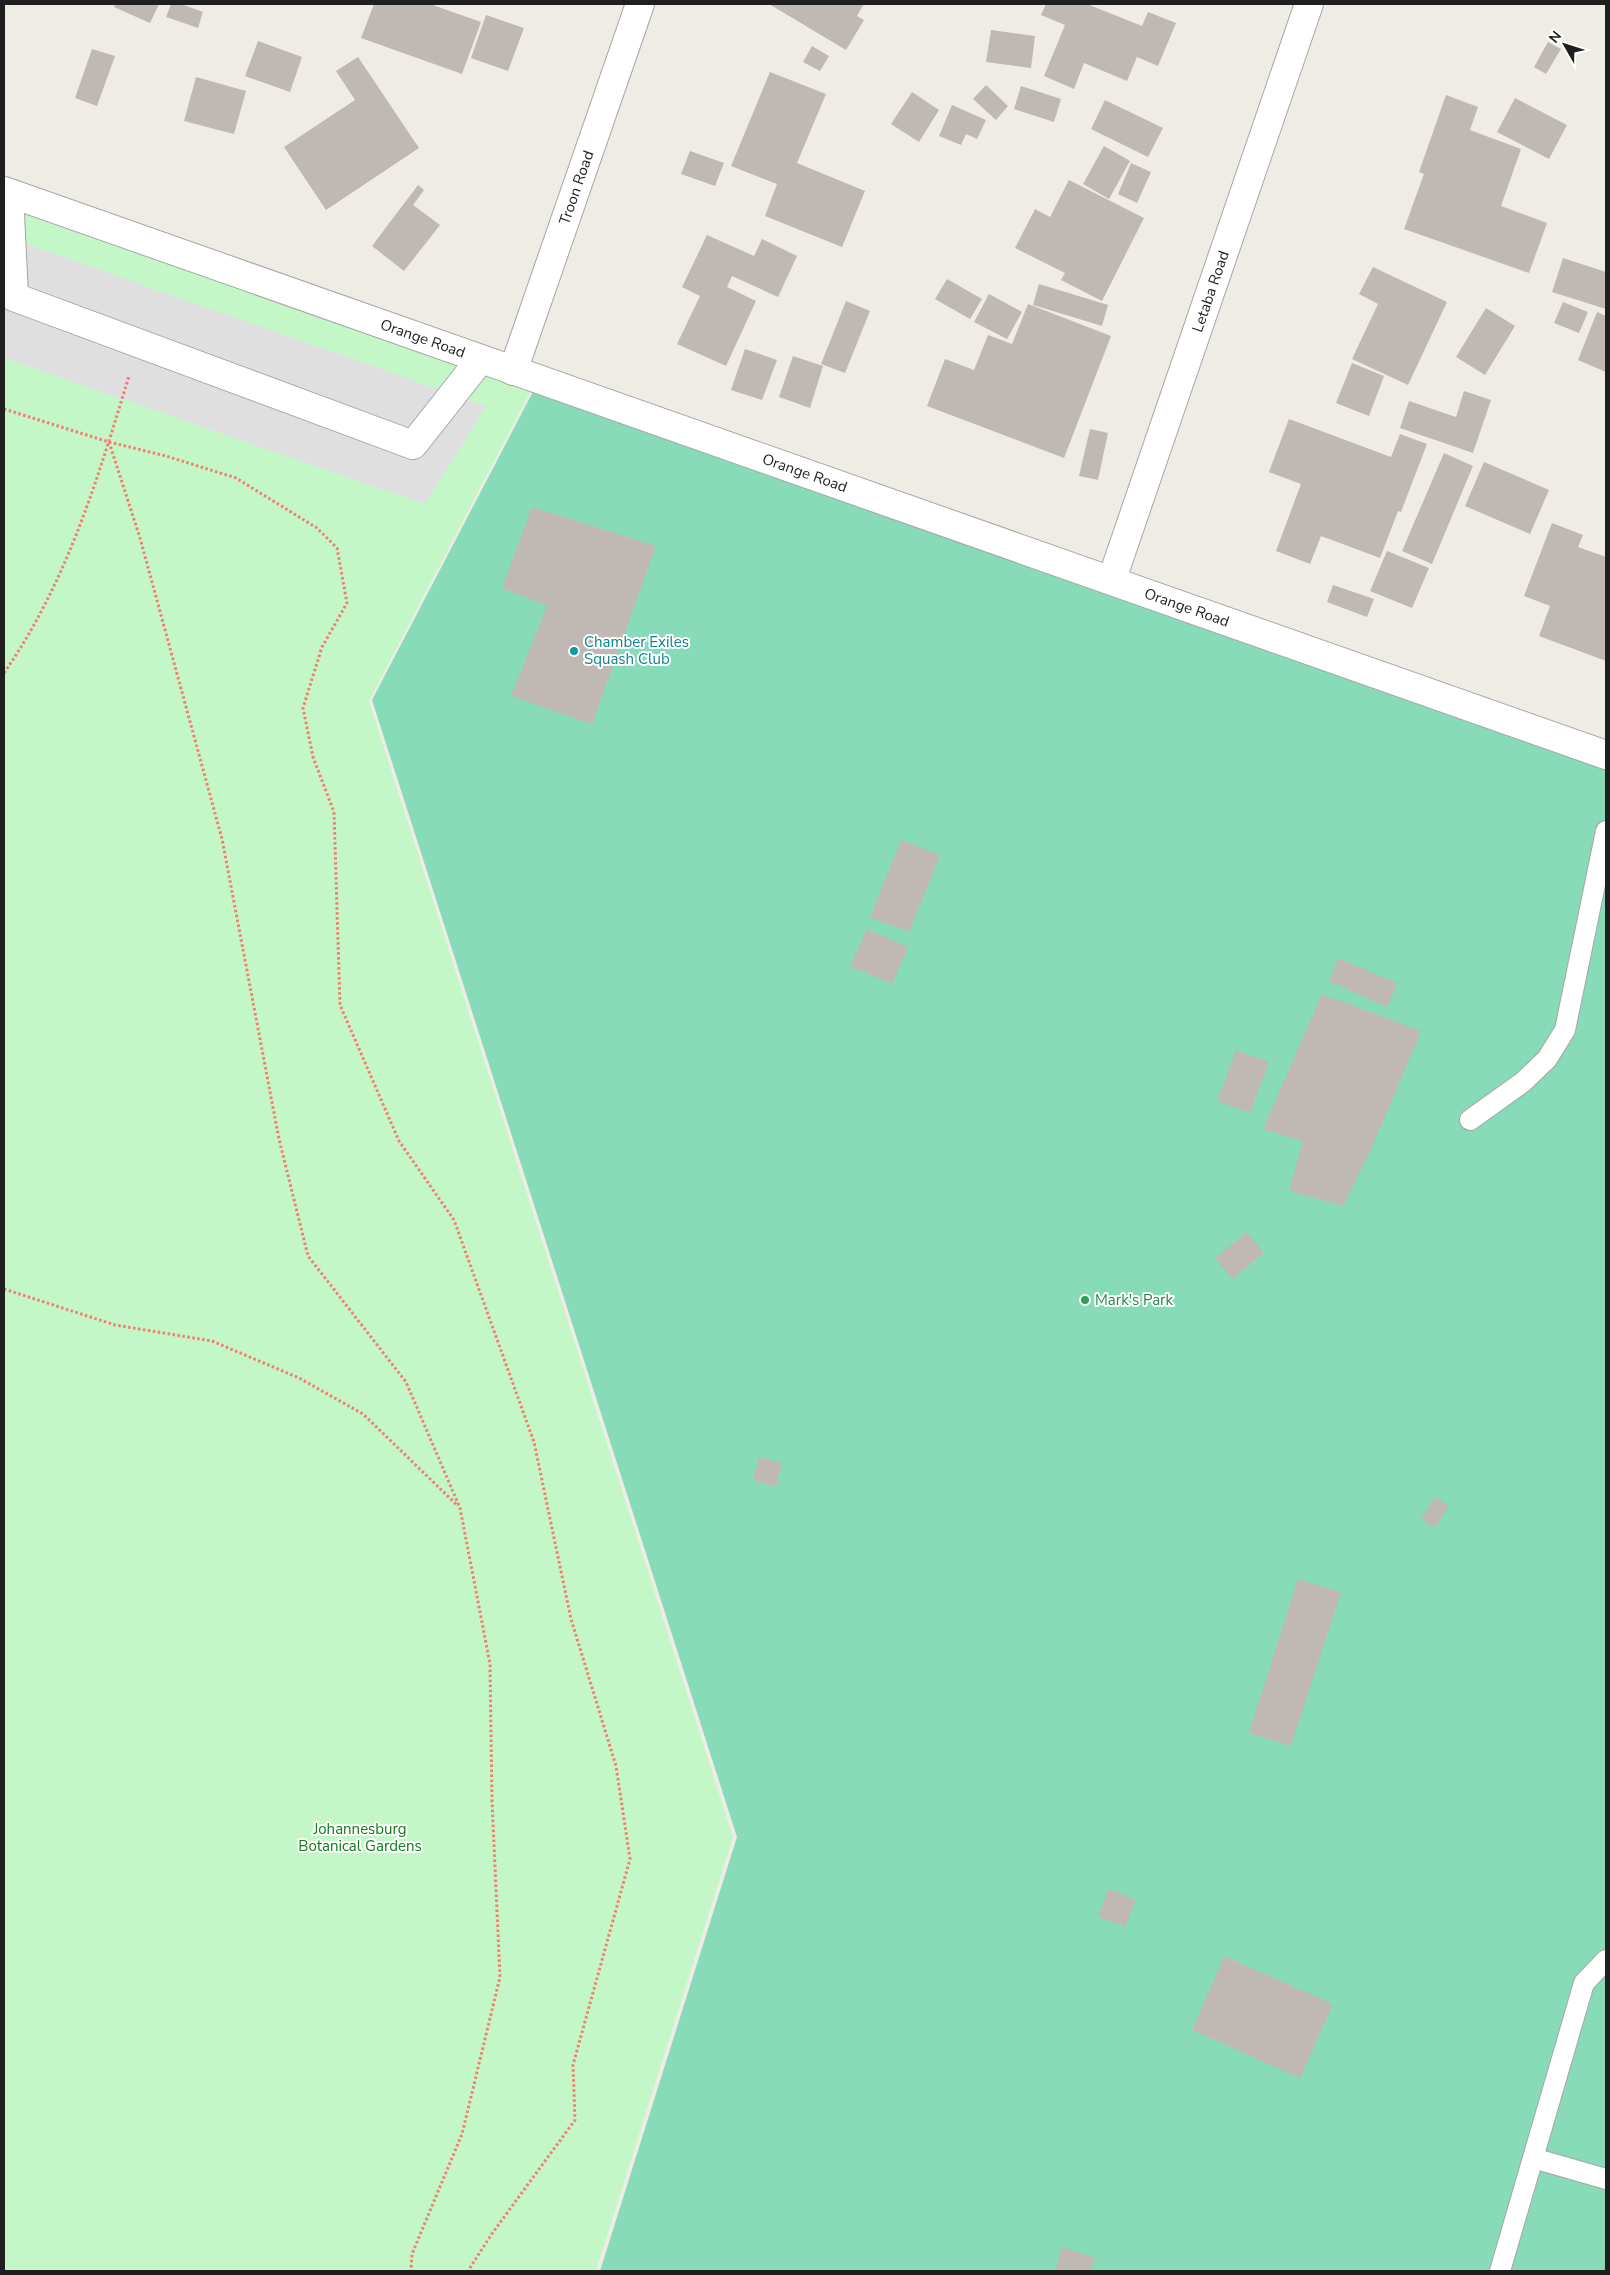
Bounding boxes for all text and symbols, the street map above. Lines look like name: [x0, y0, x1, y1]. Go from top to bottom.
north arrow: [1540, 20, 1590, 70]
text: N: [1545, 27, 1566, 47]
street label: Troon Road: [554, 148, 599, 227]
street label: Letaba Road: [1187, 248, 1234, 335]
street label: Orange Road: [378, 314, 468, 363]
street label: Orange Road: [760, 449, 850, 497]
street label: Orange Road: [1142, 583, 1232, 632]
place label: Chamber Exiles Squash Club: [584, 632, 689, 669]
marker: Chamber Exiles Squash Club: [568, 645, 580, 657]
place label: Mark's Park: [1095, 1290, 1173, 1310]
marker: Mark's Park: [1079, 1294, 1091, 1306]
park label: Johannesburg Botanical Gardens: [298, 1819, 422, 1856]

